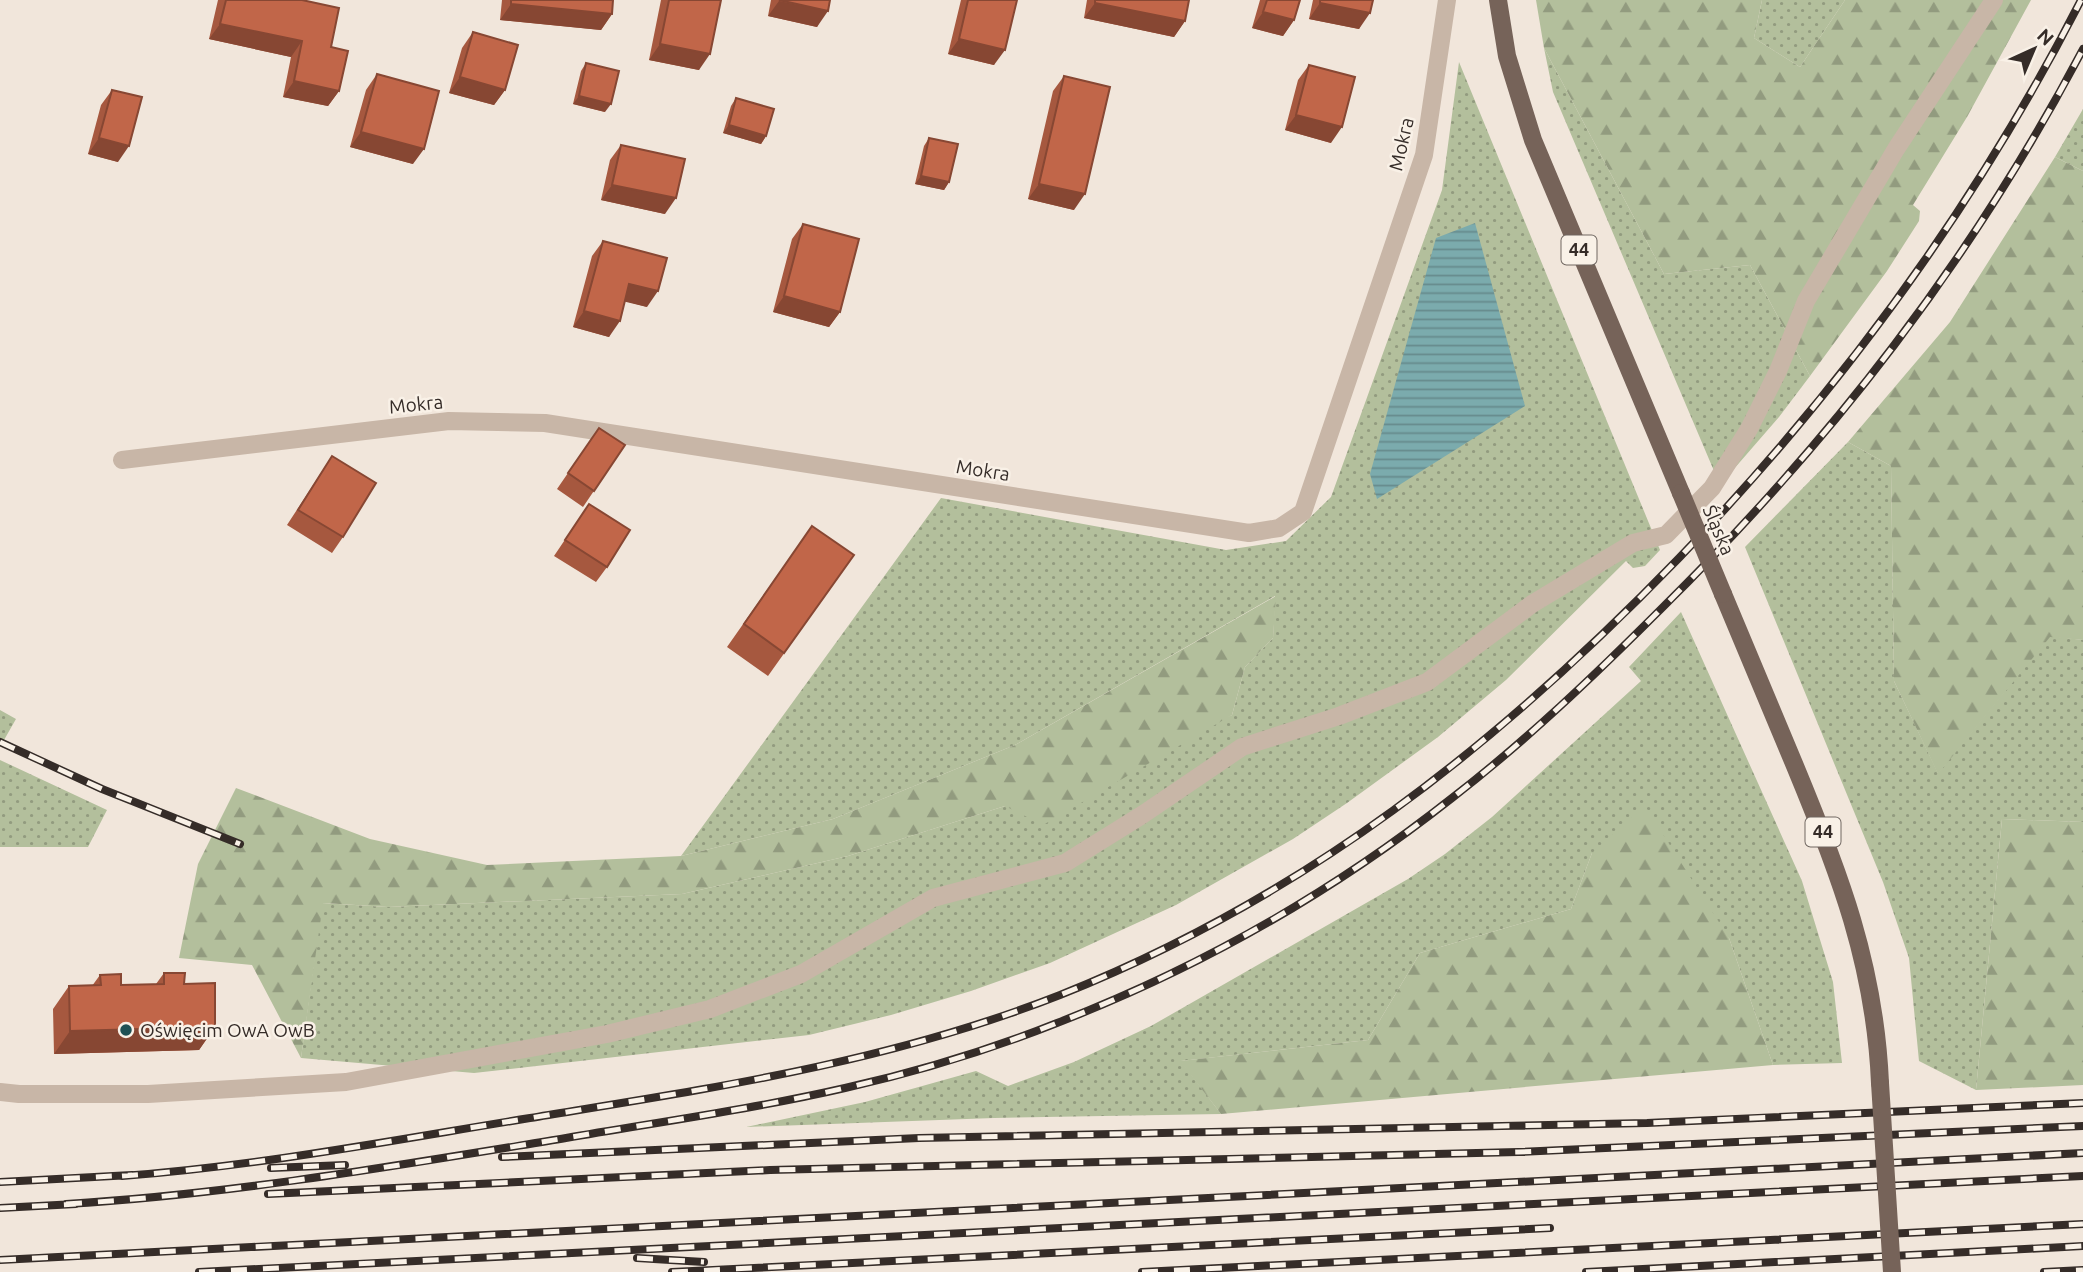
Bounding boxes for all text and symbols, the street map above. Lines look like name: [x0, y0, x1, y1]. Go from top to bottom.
north arrow: [1999, 14, 2069, 84]
text: N: [2033, 24, 2059, 50]
street label: Mokra: [1384, 115, 1418, 173]
road number: 44: [1562, 236, 1596, 264]
street label: Mokra: [388, 390, 444, 418]
street label: Mokra: [955, 455, 1011, 485]
street label: Śląska: [1699, 502, 1739, 558]
road number: 44: [1806, 818, 1840, 846]
place label: Oświęcim OwA OwB: [140, 1019, 315, 1041]
marker: Oświęcim OwA OwB: [118, 1022, 134, 1038]

